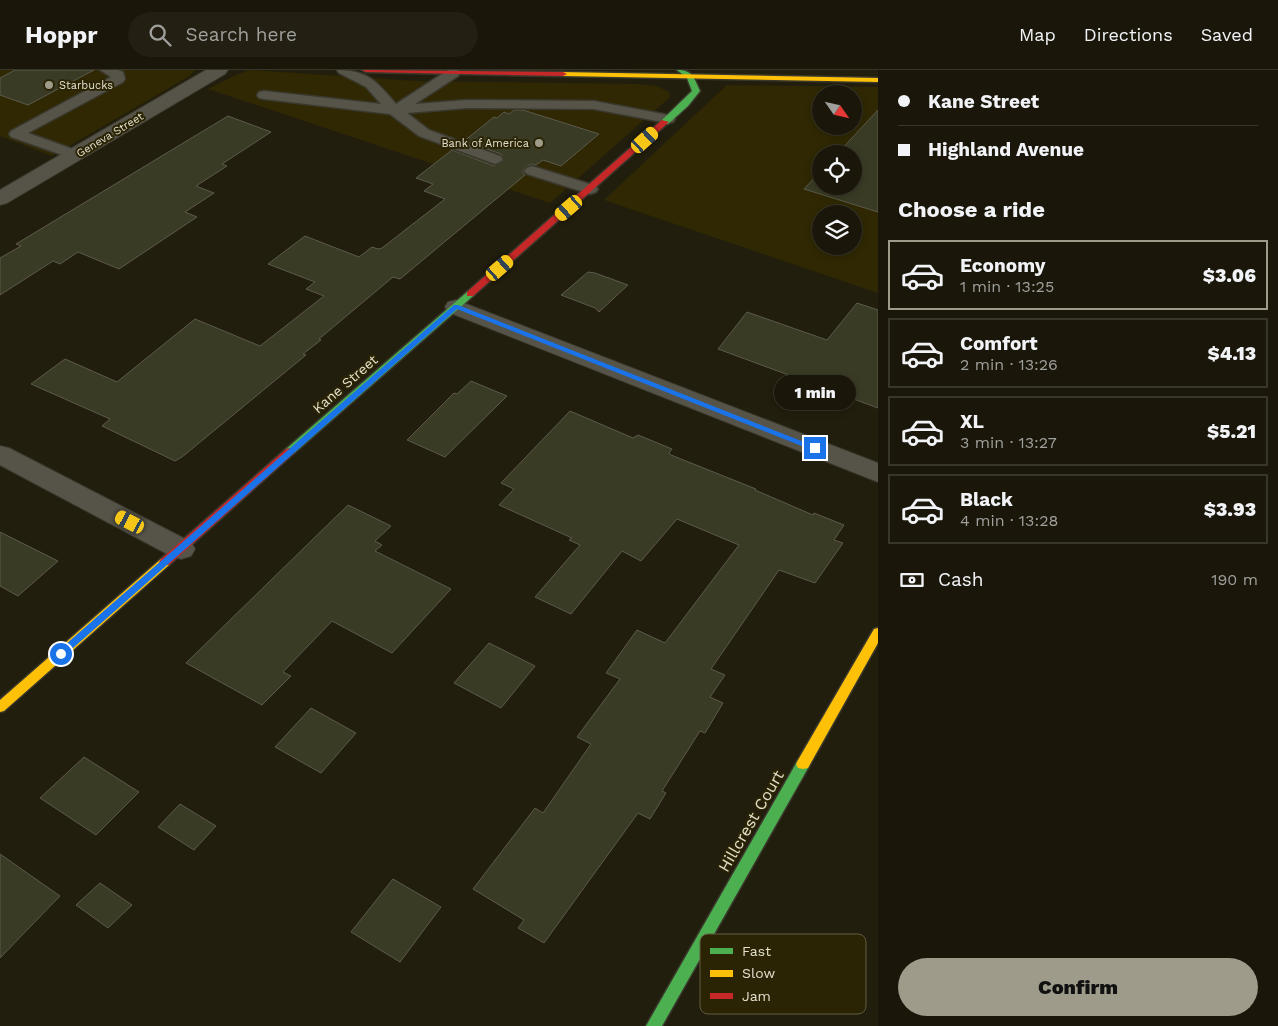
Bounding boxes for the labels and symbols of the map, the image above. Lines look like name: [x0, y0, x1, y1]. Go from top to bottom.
marker: Starbucks: [43, 79, 55, 91]
place label: Starbucks: [59, 79, 113, 92]
north arrow: [812, 85, 862, 135]
street label: Geneva Street: [74, 110, 146, 160]
car: [628, 124, 661, 156]
place label: Bank of America: [441, 137, 529, 150]
marker: Bank of America: [533, 137, 545, 149]
car: [552, 192, 585, 224]
car: [483, 252, 516, 284]
street label: Kane Street: [309, 351, 381, 416]
callout: 1 min: [774, 376, 856, 410]
route end: [804, 437, 826, 459]
car: [113, 509, 146, 535]
route start: [50, 643, 72, 665]
street label: Hillcrest Court: [714, 767, 788, 875]
legend: [700, 934, 866, 1014]
text: Fast: [742, 943, 771, 959]
text: Slow: [742, 965, 775, 981]
text: Jam: [742, 988, 771, 1004]

